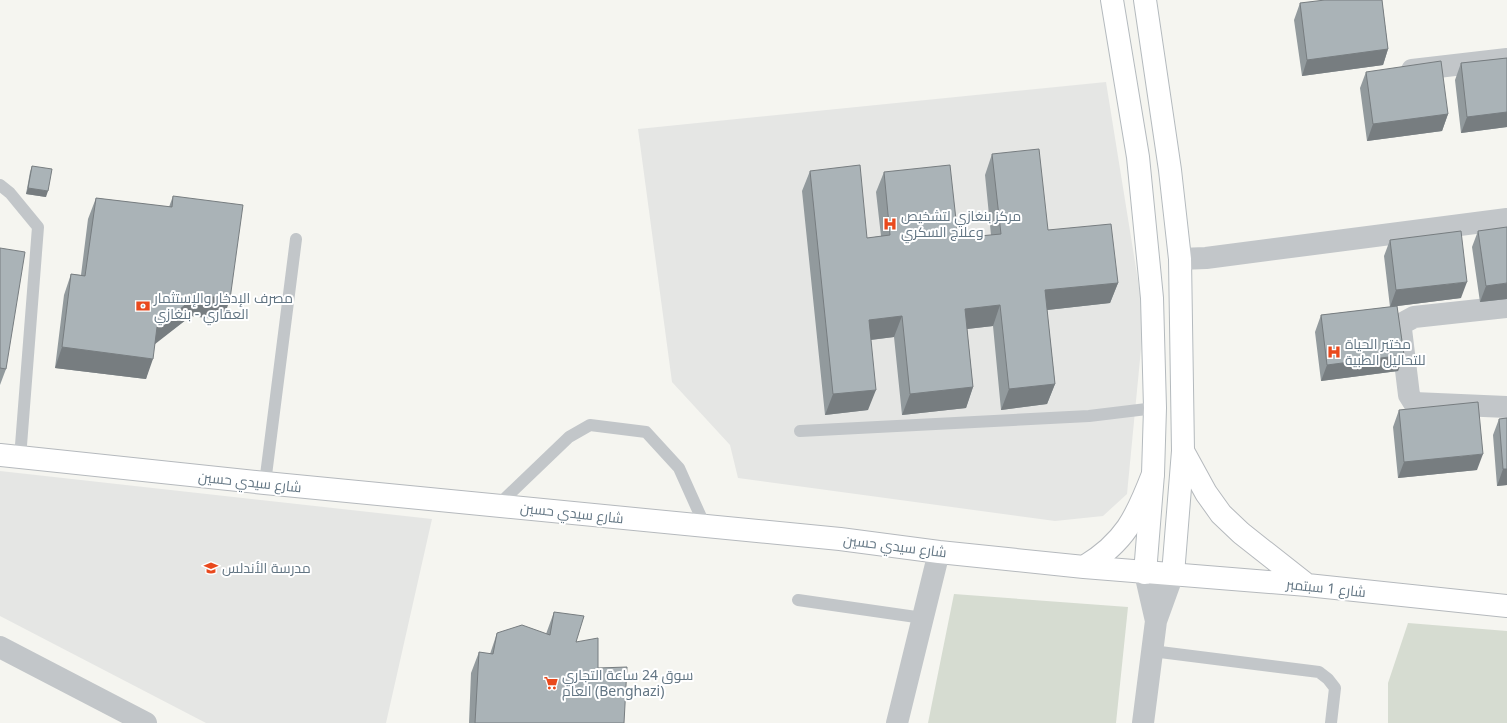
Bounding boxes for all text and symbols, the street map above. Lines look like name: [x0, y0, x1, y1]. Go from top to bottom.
place label: مركز بنغازي لتشخيص وعلاج السكري: [901, 206, 1021, 244]
hospital icon: مركز بنغازي لتشخيص وعلاج السكري: [882, 216, 898, 232]
place label: مصرف الإدخار والإستثمار العقاري - بنغازي: [153, 288, 293, 326]
bank icon: مصرف الإدخار والإستثمار العقاري - بنغازي: [135, 298, 151, 314]
place label: مختبر الحياة للتحاليل الطبية: [1345, 334, 1426, 369]
hospital icon: مختبر الحياة للتحاليل الطبية: [1326, 344, 1342, 360]
street label: شارع سيدي حسين: [197, 467, 303, 499]
street label: شارع سيدي حسين: [519, 498, 625, 530]
street label: شارع سيدي حسين: [842, 530, 948, 564]
place label: مدرسة الأندلس: [222, 558, 311, 577]
school or university icon: مدرسة الأندلس: [203, 560, 219, 576]
street label: شارع 1 سبتمبر: [1284, 574, 1367, 601]
place label: سوق 24 ساعة التجاري العام (Benghazi): [562, 665, 693, 701]
supermarket icon: سوق 24 ساعة التجاري العام (Benghazi): [543, 675, 559, 691]

